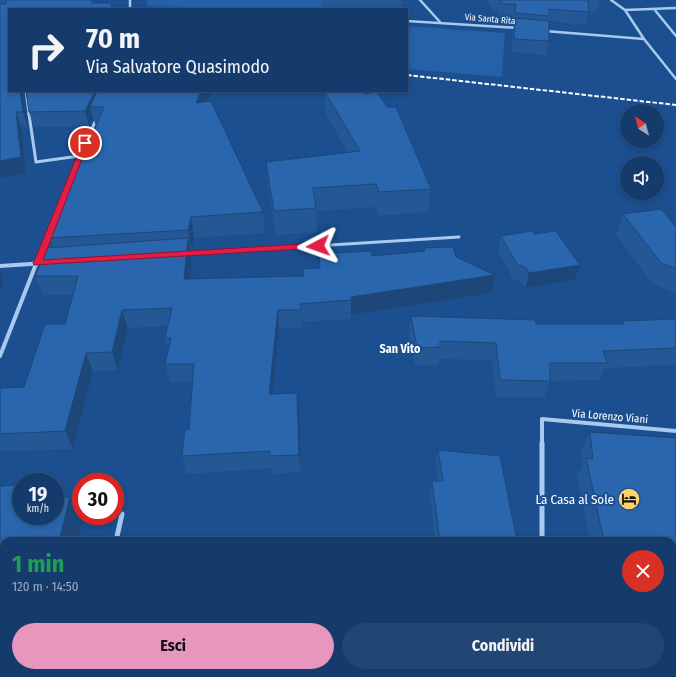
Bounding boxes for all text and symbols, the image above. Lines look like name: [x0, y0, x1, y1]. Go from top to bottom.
street label: Via Santa Rita: [464, 12, 516, 26]
text: 70 m: [86, 22, 140, 55]
icon: right: [20, 24, 72, 76]
text: Via Salvatore Quasimodo: [86, 56, 270, 78]
north arrow: [620, 104, 664, 148]
map controls: [620, 104, 664, 200]
pin: [68, 126, 102, 160]
icon: arrive: [74, 132, 96, 154]
button: sound: [620, 156, 664, 200]
position arrow: [297, 225, 339, 267]
district label: San Vito: [380, 342, 421, 356]
street label: Via Lorenzo Viani: [571, 407, 649, 426]
speed limit sign: 30: [72, 473, 124, 525]
text: 19: [29, 482, 47, 506]
hotel icon: La Casa al Sole: [616, 486, 642, 512]
place label: La Casa al Sole: [535, 492, 614, 507]
text: km/h: [27, 503, 49, 515]
text: 1 min: [12, 550, 64, 578]
button: close: [622, 550, 664, 592]
text: 120 m · 14:50: [12, 579, 78, 594]
button: Esci: [12, 623, 334, 669]
button: Condividi: [342, 623, 664, 669]

